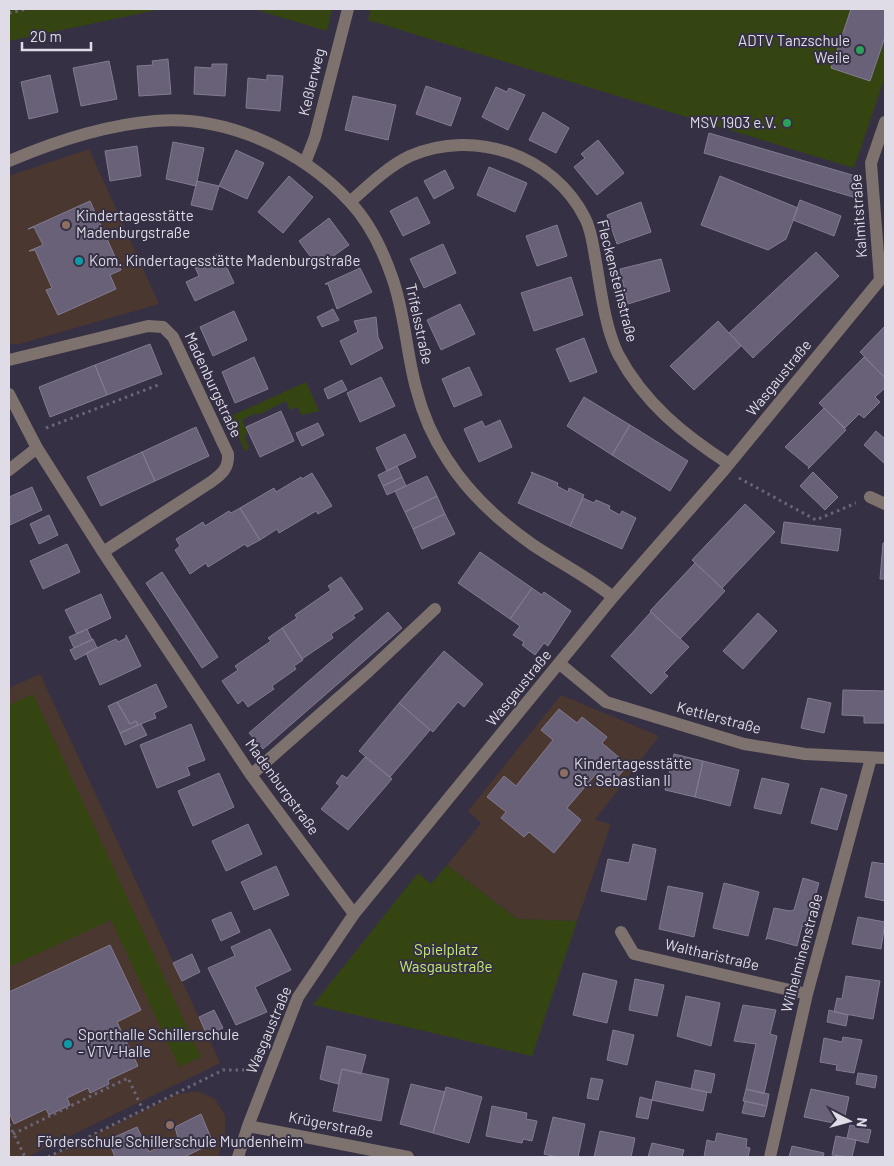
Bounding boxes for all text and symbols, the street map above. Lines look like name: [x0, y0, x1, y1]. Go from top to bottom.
scale bar: [22, 20, 91, 52]
text: 20 m: [30, 27, 62, 45]
place label: ADTV Tanzschule Weile: [738, 31, 850, 66]
marker: ADTV Tanzschule Weile: [854, 44, 866, 56]
street label: Keßlerweg: [294, 46, 328, 118]
place label: MSV 1903 e.V.: [690, 113, 777, 131]
marker: MSV 1903 e.V.: [781, 117, 793, 129]
street label: Kalmitstraße: [846, 174, 870, 259]
place label: Kindertagesstätte Madenburgstraße: [76, 206, 194, 241]
street label: Fleckensteinstraße: [594, 218, 642, 344]
marker: Kindertagesstätte Madenburgstraße: [60, 219, 72, 231]
place label: Kom. Kindertagesstätte Madenburgstraße: [89, 251, 360, 269]
marker: Kom. Kindertagesstätte Madenburgstraße: [73, 255, 85, 267]
street label: Trifelsstraße: [403, 282, 437, 366]
street label: Madenburgstraße: [182, 329, 246, 440]
street label: Wasgaustraße: [742, 336, 815, 419]
street label: Wasgaustraße: [482, 646, 555, 729]
street label: Kettlerstraße: [675, 697, 763, 737]
street label: Madenburgstraße: [242, 735, 324, 838]
place label: Kindertagesstätte St. Sebastian II: [574, 754, 692, 789]
marker: Kindertagesstätte St. Sebastian II: [558, 767, 570, 779]
street label: Wilhelminenstraße: [777, 891, 826, 1014]
street label: Waltharistraße: [663, 934, 761, 974]
park label: Spielplatz Wasgaustraße: [399, 940, 493, 975]
street label: Wasgaustraße: [242, 983, 295, 1076]
place label: Sporthalle Schillerschule - VTV-Halle: [78, 1025, 239, 1060]
marker: Sporthalle Schillerschule - VTV-Halle: [62, 1038, 74, 1050]
north arrow: [824, 1096, 874, 1146]
street label: Krügerstraße: [287, 1107, 375, 1141]
text: N: [853, 1117, 871, 1128]
marker: Förderschule Schillerschule Mundenheim: [164, 1119, 176, 1131]
place label: Förderschule Schillerschule Mundenheim: [37, 1132, 303, 1150]

